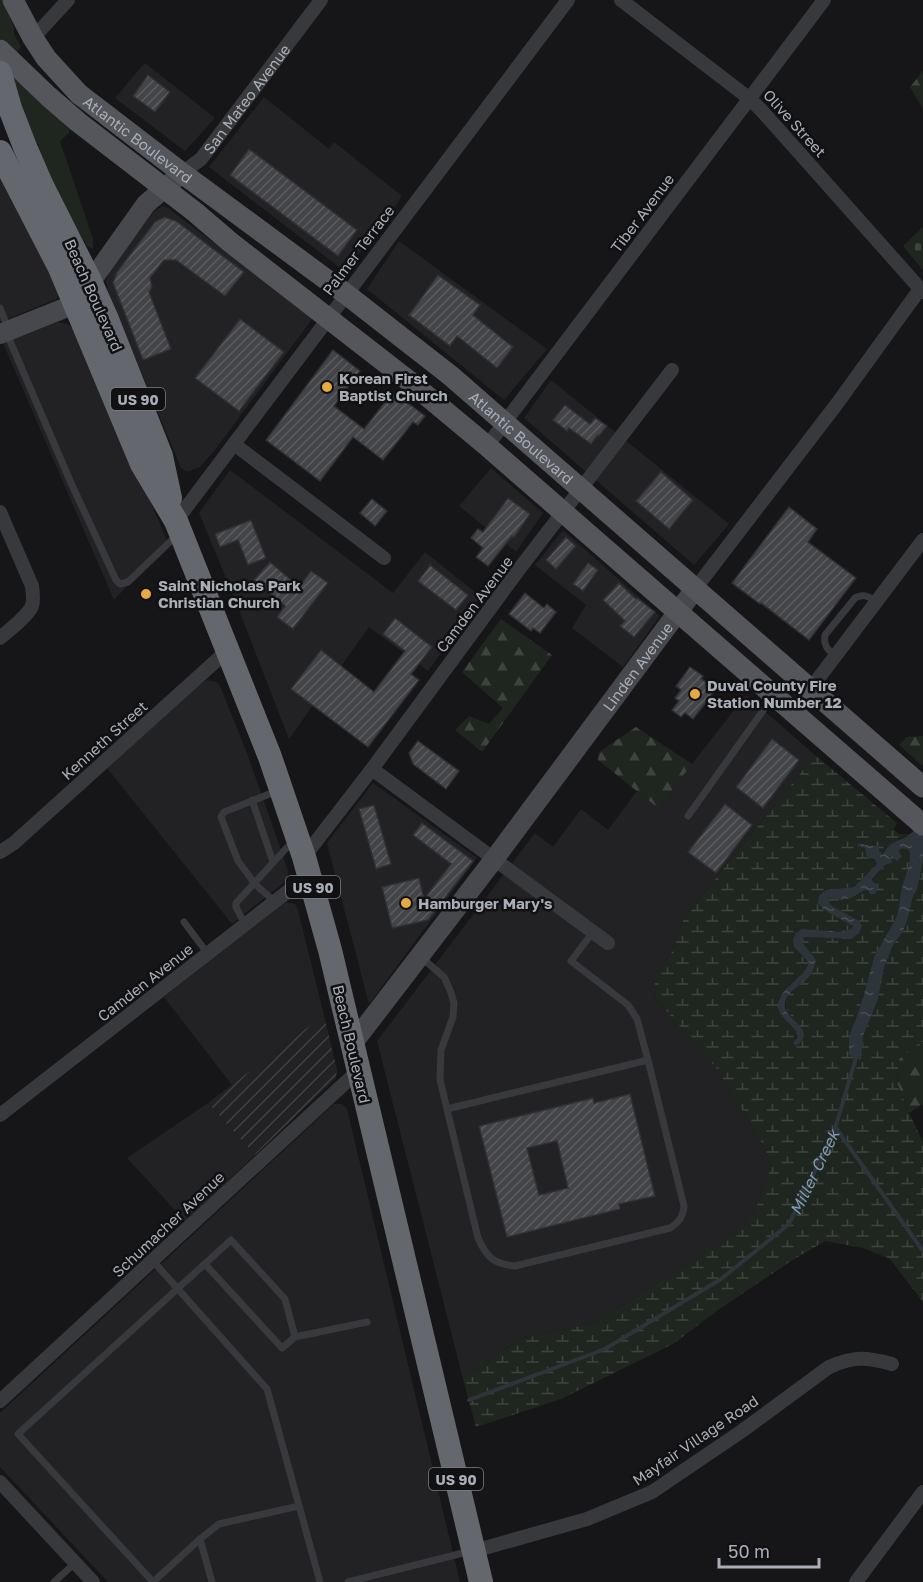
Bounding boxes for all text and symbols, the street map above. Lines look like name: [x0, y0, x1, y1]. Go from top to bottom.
street label: San Mateo Avenue: [199, 40, 294, 157]
street label: Olive Street: [760, 85, 830, 161]
street label: Atlantic Boulevard: [80, 92, 196, 187]
street label: Tiber Avenue: [607, 170, 678, 256]
street label: Palmer Terrace: [318, 201, 398, 299]
street label: Beach Boulevard: [61, 236, 127, 354]
place label: Korean First Baptist Church: [339, 369, 448, 404]
marker: Korean First Baptist Church: [320, 380, 334, 394]
street label: Atlantic Boulevard: [466, 387, 577, 488]
road number: US 90: [111, 388, 165, 410]
street label: Camden Avenue: [432, 552, 516, 656]
place label: Saint Nicholas Park Christian Church: [158, 576, 301, 611]
marker: Saint Nicholas Park Christian Church: [139, 587, 153, 601]
street label: Linden Avenue: [599, 618, 676, 714]
place label: Duval County Fire Station Number 12: [707, 676, 842, 711]
marker: Duval County Fire Station Number 12: [688, 687, 702, 701]
street label: Kenneth Street: [57, 697, 151, 783]
road number: US 90: [286, 876, 340, 898]
place label: Hamburger Mary's: [418, 894, 552, 912]
marker: Hamburger Mary's: [399, 896, 413, 910]
street label: Camden Avenue: [94, 939, 196, 1025]
street label: Beach Boulevard: [330, 983, 374, 1105]
water label: Miller Creek: [785, 1124, 845, 1218]
street label: Schumacher Avenue: [108, 1167, 228, 1281]
street label: Mayfair Village Road: [629, 1391, 761, 1489]
road number: US 90: [429, 1468, 483, 1490]
scale bar: [719, 1531, 820, 1569]
text: 50 m: [728, 1540, 770, 1562]

